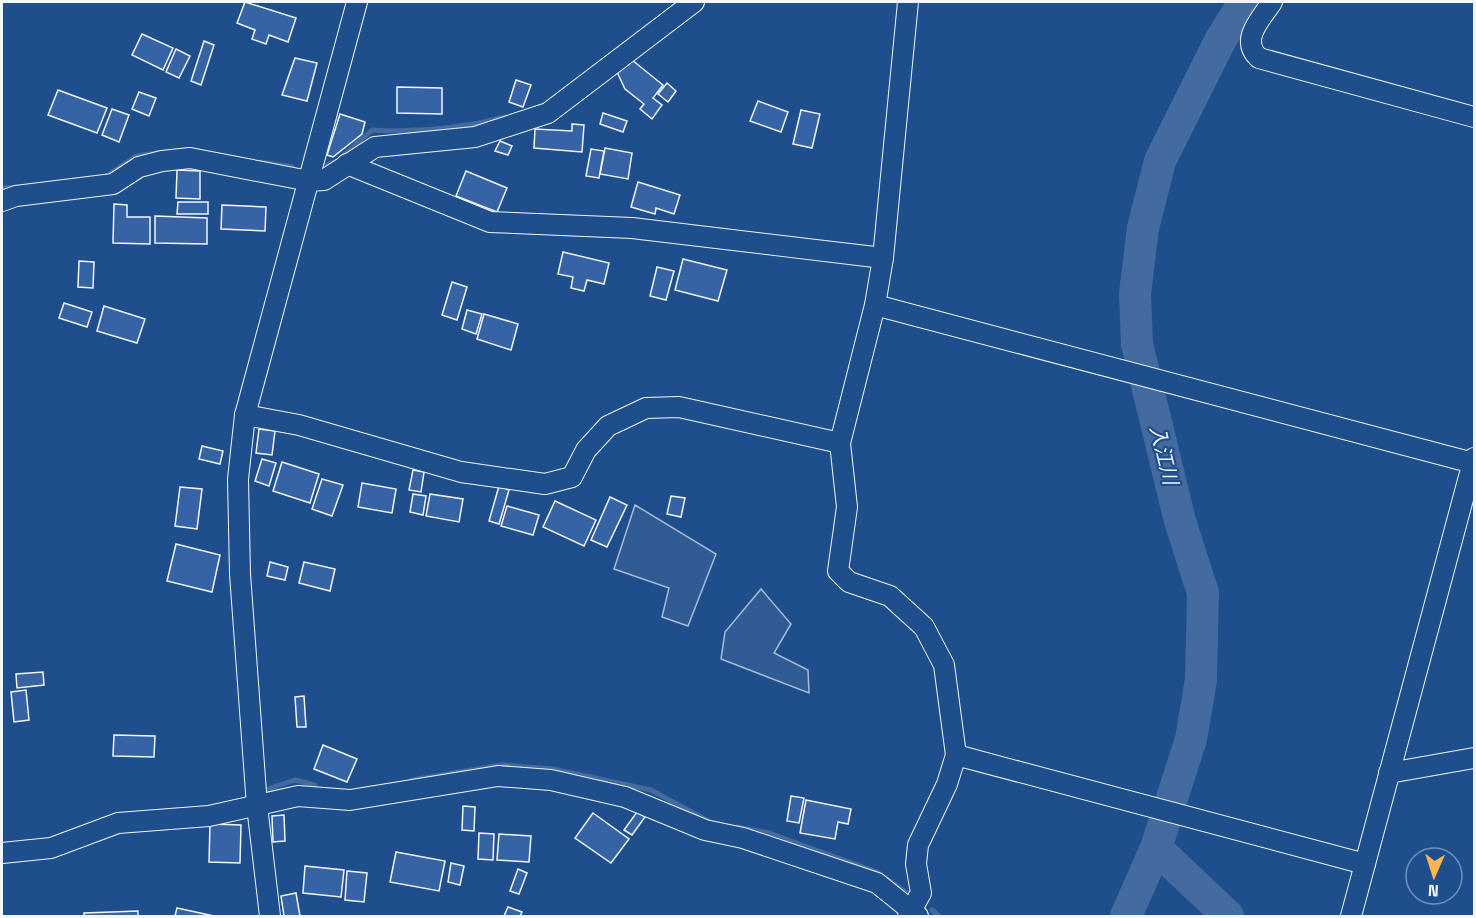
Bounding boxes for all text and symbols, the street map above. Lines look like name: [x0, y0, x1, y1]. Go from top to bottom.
water label: 入江川: [1144, 423, 1184, 489]
north arrow: [1404, 846, 1464, 906]
text: N: [1427, 880, 1439, 901]

